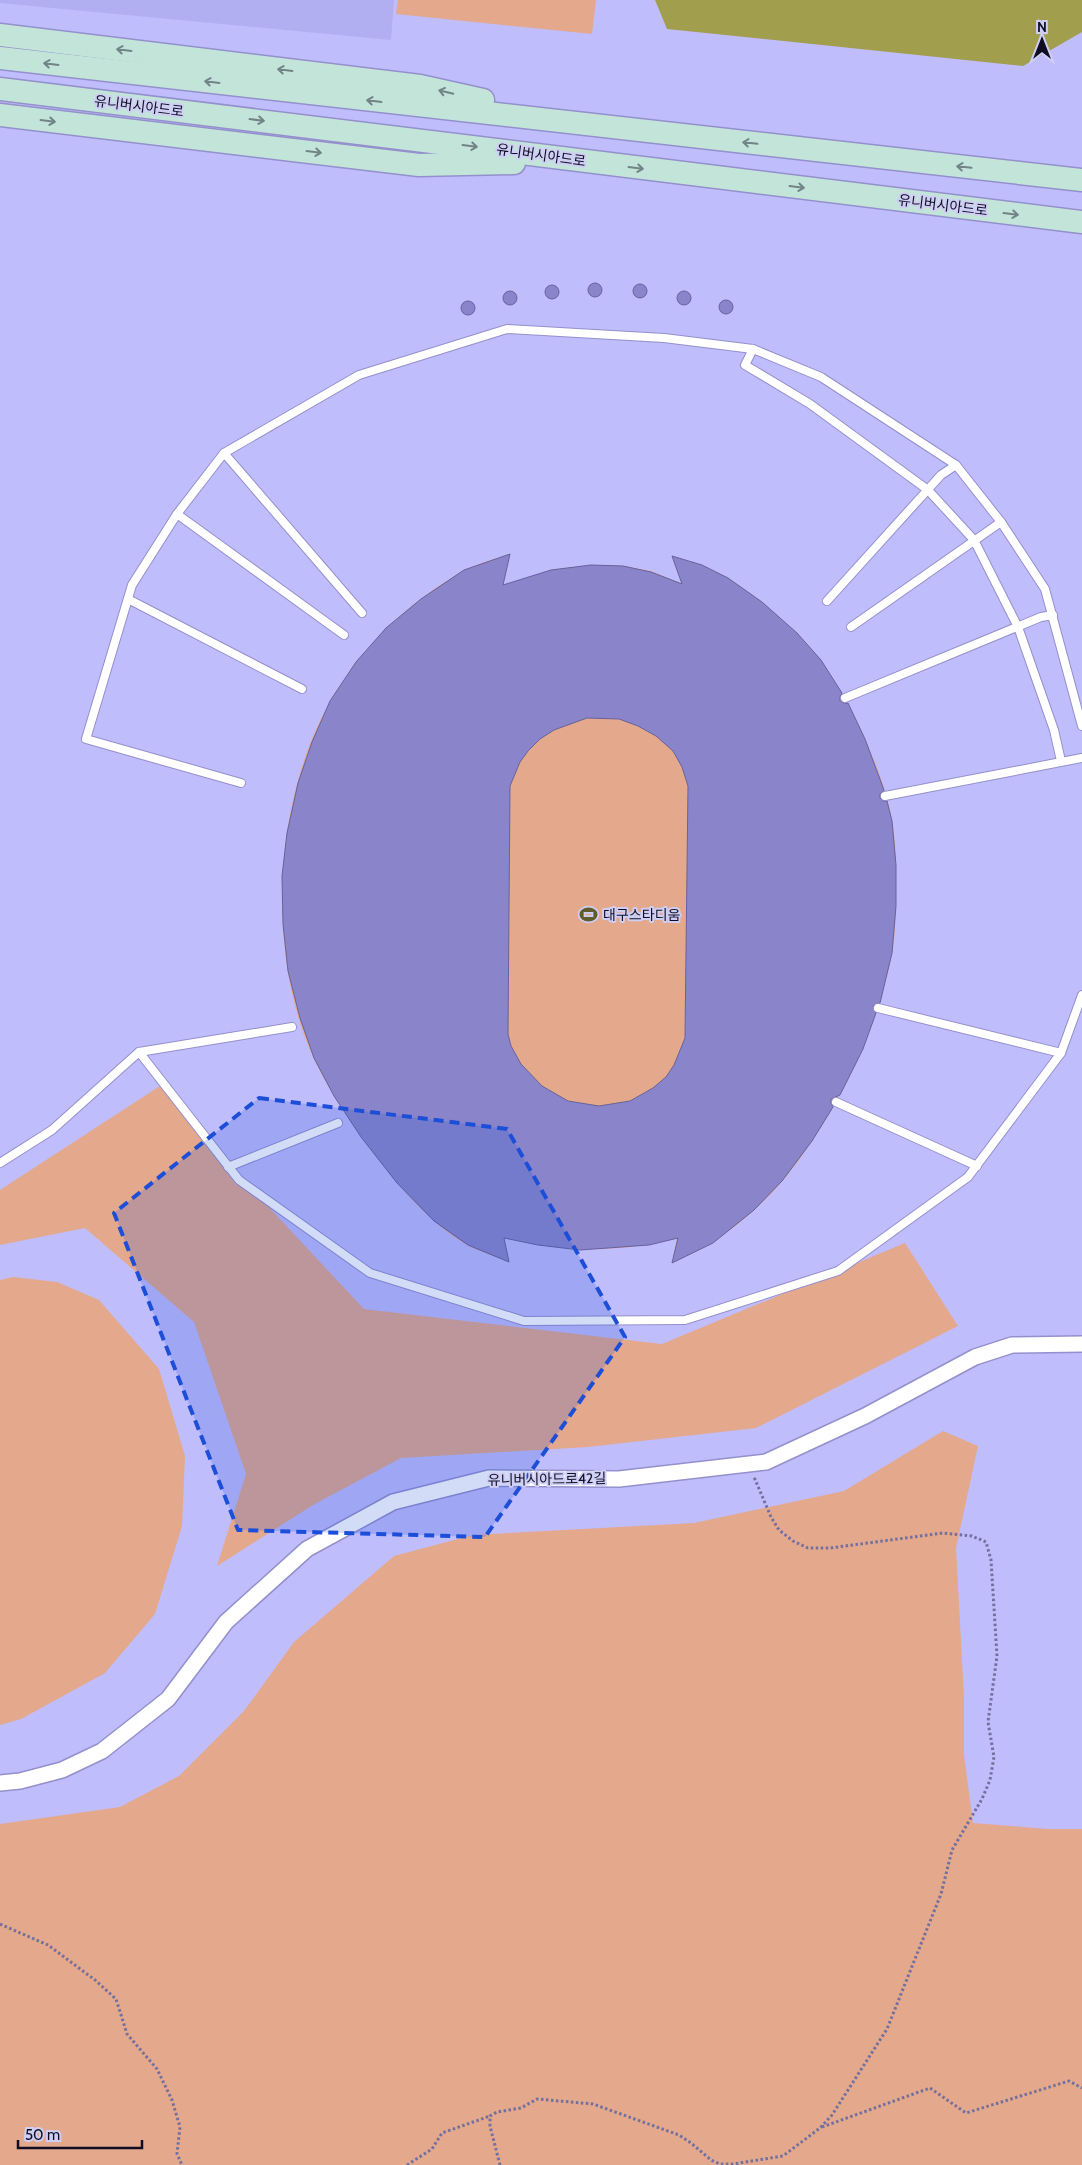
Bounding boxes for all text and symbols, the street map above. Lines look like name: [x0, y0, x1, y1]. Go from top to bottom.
north arrow: [1017, 15, 1067, 65]
text: N: [1037, 18, 1047, 36]
one-way arrow: [116, 45, 132, 55]
one-way arrow: [43, 59, 59, 69]
one-way arrow: [277, 65, 293, 75]
one-way arrow: [205, 77, 221, 87]
one-way arrow: [438, 87, 454, 96]
street label: 유니버시아드로: [93, 92, 185, 120]
one-way arrow: [366, 96, 382, 106]
one-way arrow: [249, 115, 265, 125]
one-way arrow: [40, 116, 56, 126]
one-way arrow: [743, 138, 759, 148]
street label: 유니버시아드로: [495, 140, 587, 170]
one-way arrow: [462, 141, 478, 151]
one-way arrow: [306, 147, 322, 157]
one-way arrow: [956, 162, 972, 172]
one-way arrow: [628, 163, 644, 173]
one-way arrow: [789, 183, 805, 193]
street label: 유니버시아드로: [897, 191, 989, 219]
one-way arrow: [1003, 209, 1019, 219]
sports icon: 대구스타디움: [579, 905, 599, 925]
place label: 대구스타디움: [603, 906, 680, 924]
street label: 유니버시아드로42길: [488, 1469, 606, 1489]
scale bar: [18, 2118, 141, 2150]
text: 50 m: [25, 2126, 60, 2144]

